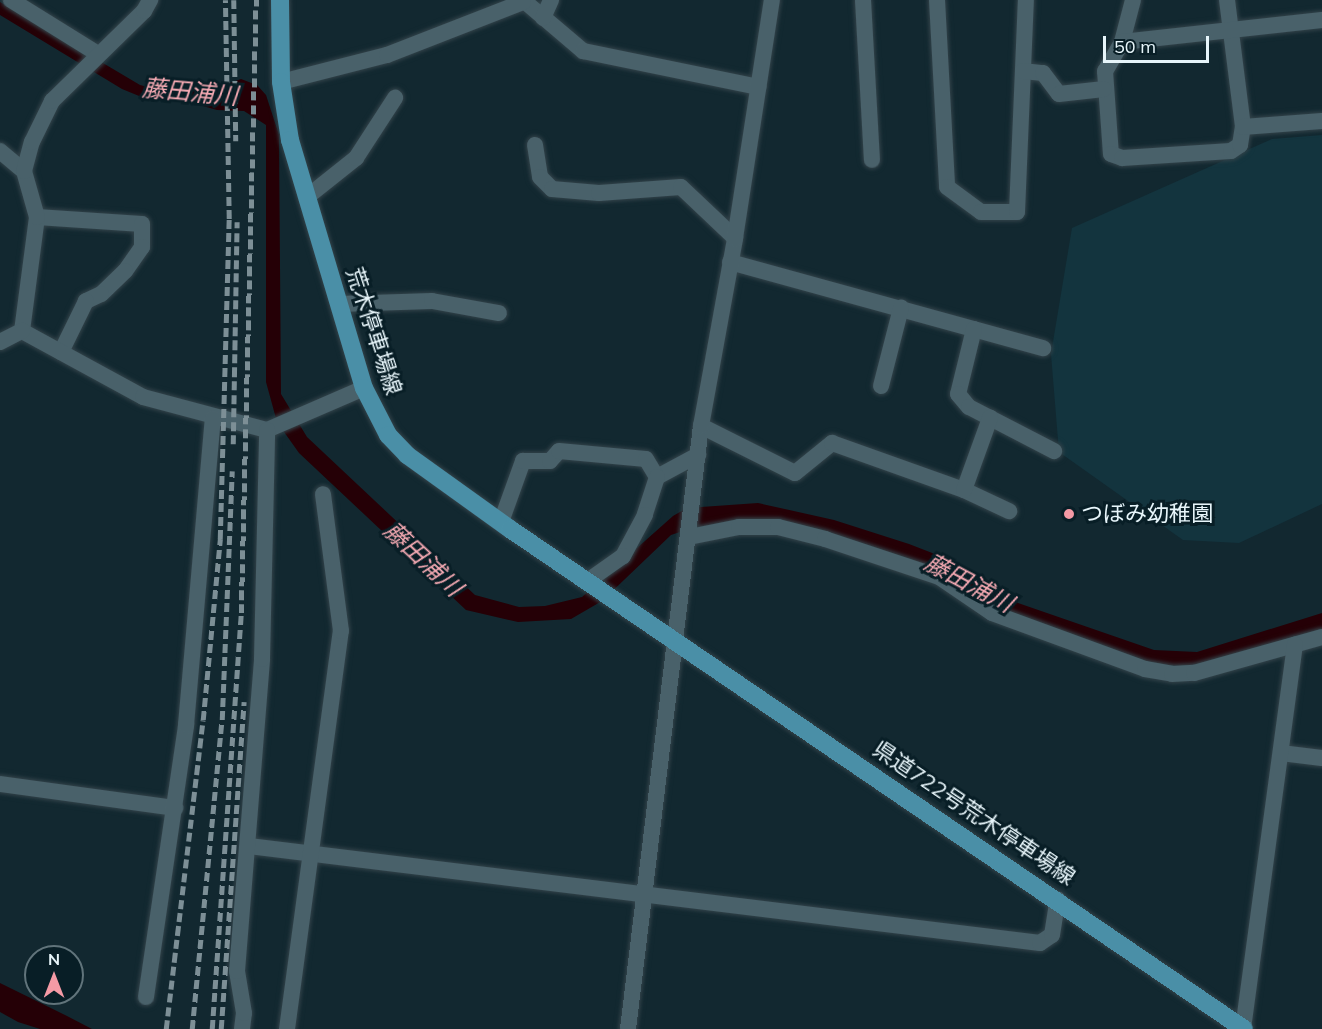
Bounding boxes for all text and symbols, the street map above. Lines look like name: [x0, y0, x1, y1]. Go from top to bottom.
scale bar: [1106, 24, 1212, 62]
text: 50 m: [1114, 35, 1156, 58]
water label: 藤田浦川: [141, 73, 239, 111]
street label: 荒木停車場線: [341, 264, 407, 398]
place label: つぼみ幼稚園: [1081, 501, 1213, 527]
marker: つぼみ幼稚園: [1062, 507, 1076, 521]
water label: 藤田浦川: [378, 516, 468, 602]
water label: 藤田浦川: [920, 548, 1018, 618]
street label: 県道722号荒木停車場線: [868, 736, 1080, 890]
north arrow: [24, 945, 84, 1005]
text: N: [48, 949, 60, 969]

